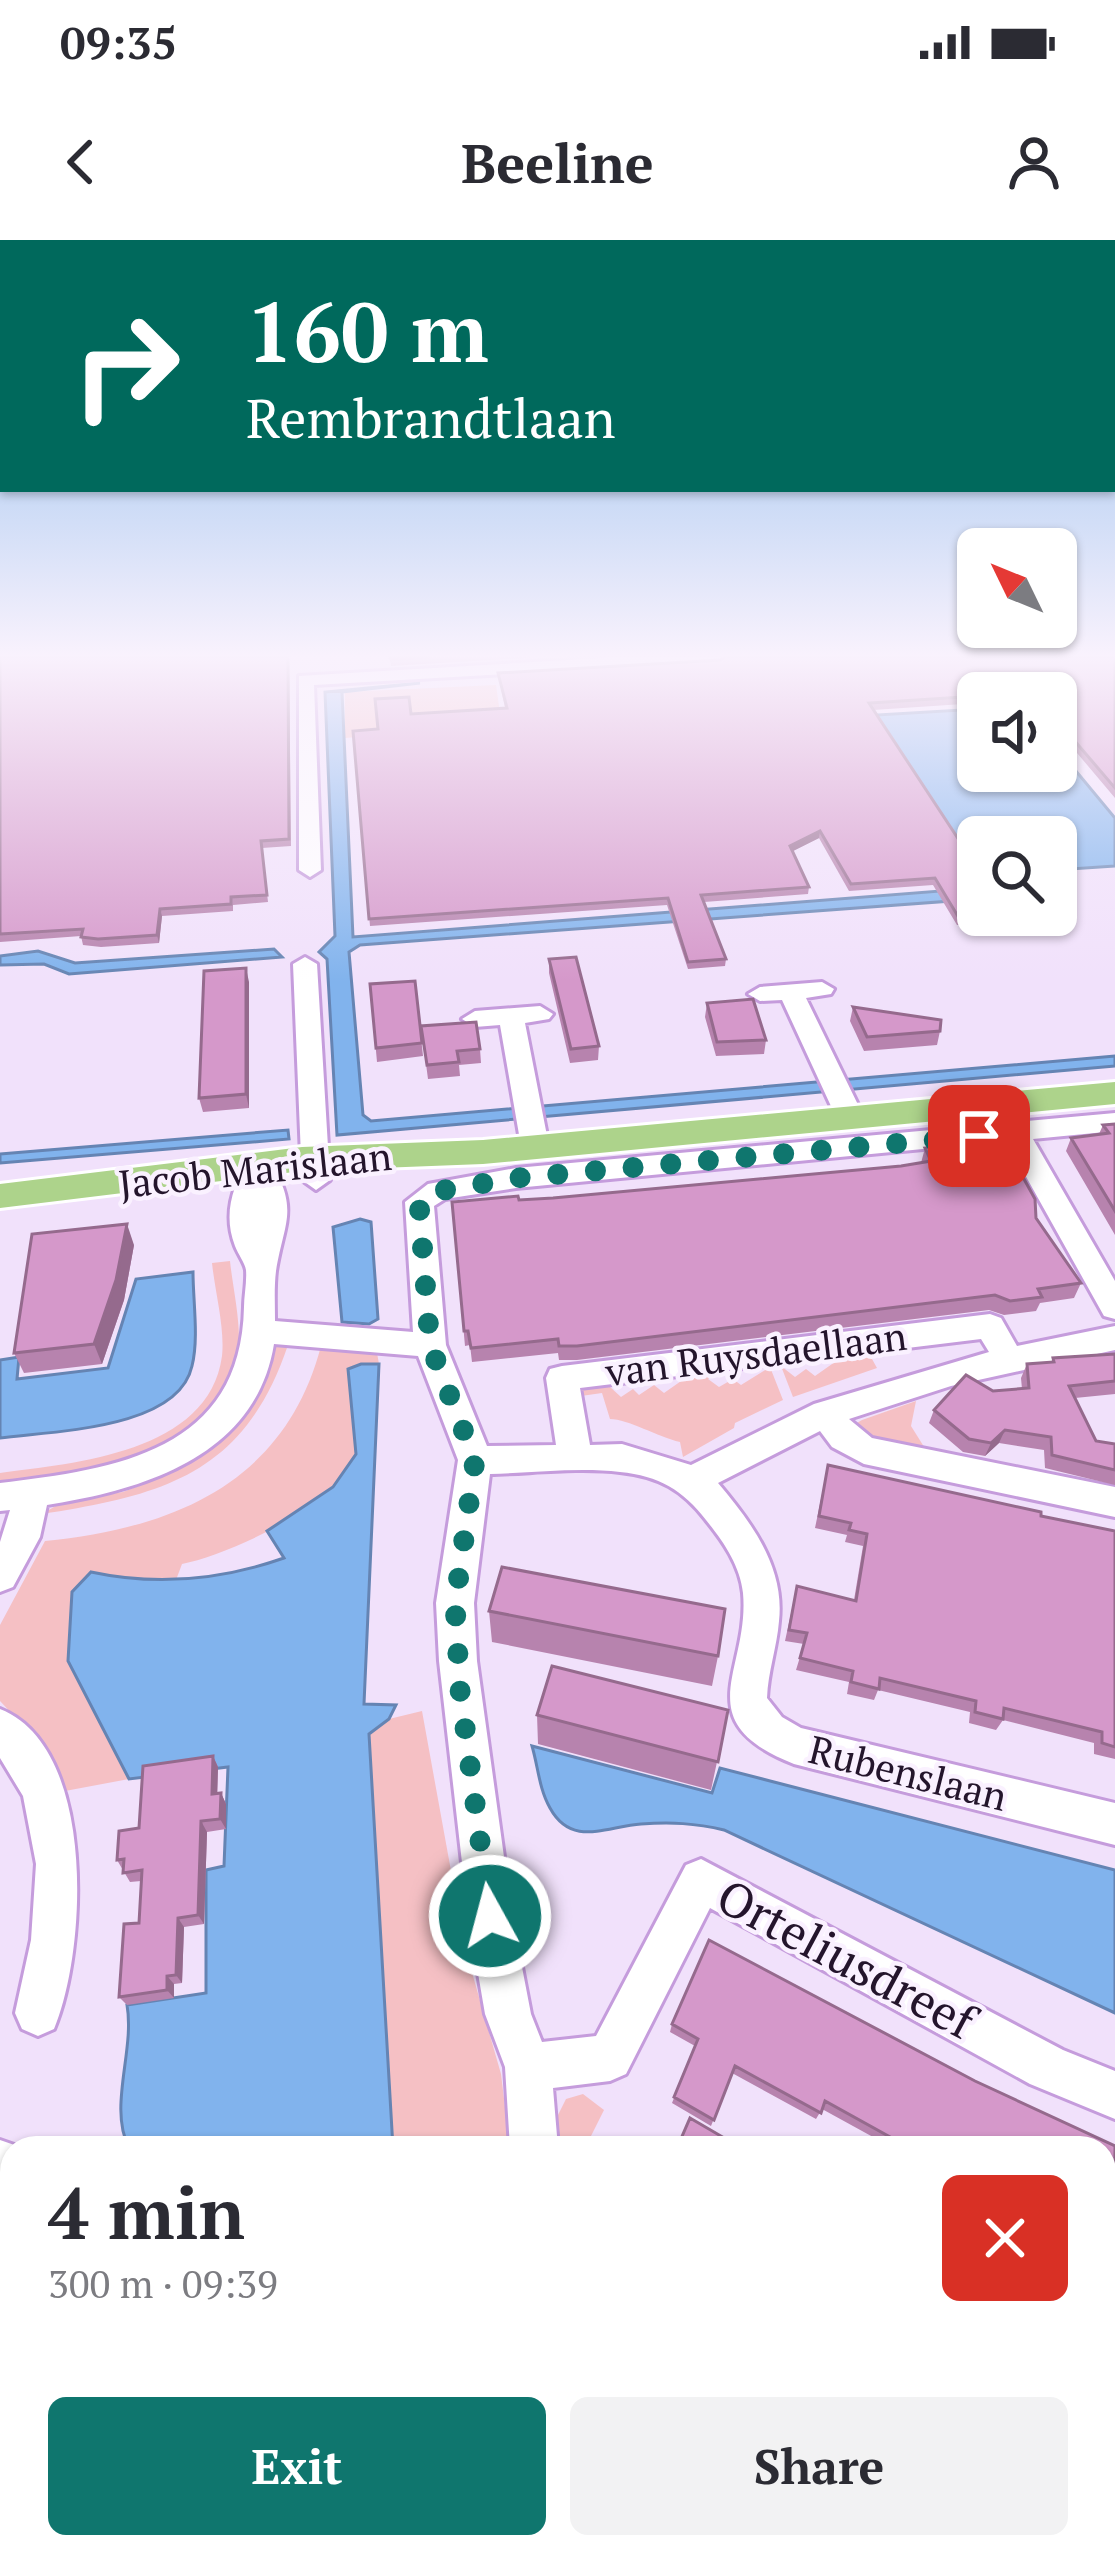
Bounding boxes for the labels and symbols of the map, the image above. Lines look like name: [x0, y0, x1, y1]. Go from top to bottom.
north arrow: [957, 528, 1077, 648]
pin: [928, 1085, 1030, 1187]
street label: Jacob Marislaan: [116, 1129, 394, 1209]
street label: van Ruysdaellaan: [601, 1309, 909, 1397]
street label: Rubenslaan: [804, 1722, 1013, 1822]
position arrow: [427, 1853, 553, 1979]
street label: Orteliusdreef: [707, 1863, 990, 2054]

